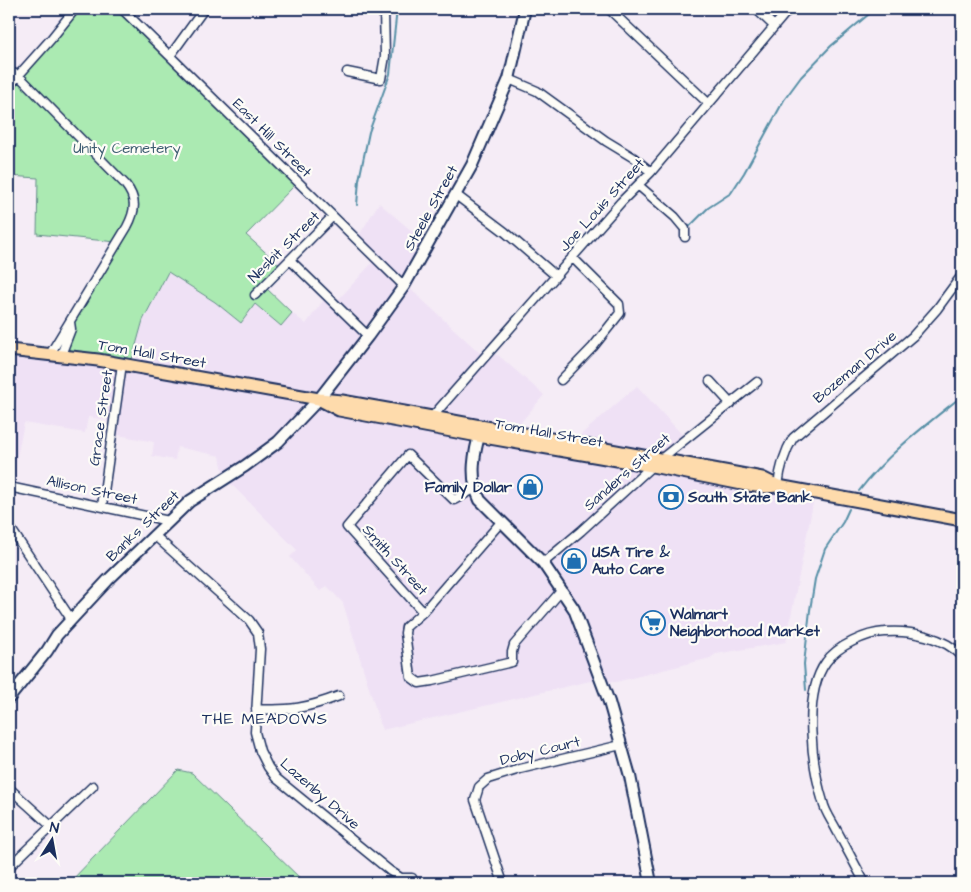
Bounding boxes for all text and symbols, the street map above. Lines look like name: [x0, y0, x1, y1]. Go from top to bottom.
street label: East Hill Street: [228, 94, 316, 182]
park label: Unity Cemetery: [73, 138, 181, 160]
street label: Joe Louis Street: [554, 154, 650, 256]
street label: Steele Street: [399, 162, 463, 254]
street label: Nesbit Street: [243, 206, 325, 288]
street label: Bozeman Drive: [809, 326, 901, 408]
street label: Tom Hall Street: [96, 334, 208, 374]
street label: Grace Street: [84, 369, 118, 467]
street label: Tom Hall Street: [493, 413, 605, 453]
street label: Sanders Street: [579, 428, 675, 516]
street label: Allison Street: [45, 470, 139, 510]
shop icon: Family Dollar: [517, 474, 543, 500]
place label: Family Dollar: [425, 477, 513, 499]
bank icon: South State Bank: [658, 484, 684, 510]
street label: Banks Street: [102, 486, 184, 566]
place label: South State Bank: [687, 487, 813, 508]
street label: Smith Street: [357, 520, 433, 600]
place label: USA Tire & Auto Care: [592, 542, 671, 580]
shop icon: USA Tire & Auto Care: [561, 548, 587, 574]
place label: Walmart Neighborhood Market: [669, 604, 821, 644]
supermarket icon: Walmart Neighborhood Market: [640, 610, 666, 636]
district label: THE MEADOWS: [202, 708, 328, 730]
street label: Doby Court: [498, 731, 582, 772]
street label: Lazenby Drive: [275, 753, 365, 835]
north arrow: [28, 814, 78, 864]
text: N: [48, 818, 61, 839]

